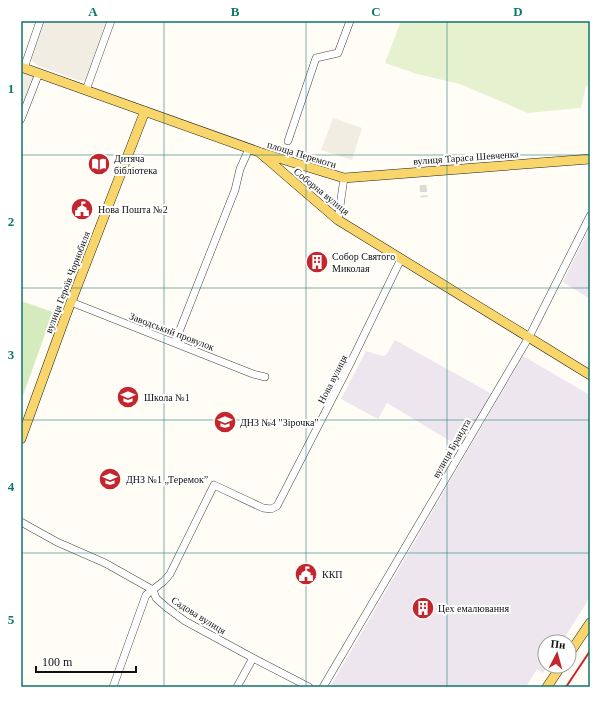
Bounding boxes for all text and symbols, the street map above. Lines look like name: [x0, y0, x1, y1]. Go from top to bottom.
text: A: [88, 4, 98, 19]
text: B: [231, 4, 240, 19]
text: C: [371, 4, 381, 19]
text: D: [513, 4, 523, 19]
text: 1: [8, 81, 14, 96]
street label: площа Перемоги: [266, 139, 338, 170]
street label: вулиця Тараса Шевченка: [413, 148, 520, 167]
library icon: Дитяча бібліотека: [86, 151, 112, 177]
place label: Дитяча бібліотека: [114, 153, 158, 176]
street label: Соборна вулиця: [292, 166, 352, 217]
public building icon: Нова Пошта №2: [69, 196, 95, 222]
place label: Нова Пошта №2: [98, 204, 168, 215]
text: 2: [8, 214, 14, 229]
street label: вулиця Героїв Чорнобиля: [43, 229, 92, 335]
building icon: Собор Святого Миколая: [304, 249, 330, 275]
place label: Собор Святого Миколая: [332, 251, 395, 274]
street label: Заводський провулок: [128, 310, 216, 353]
text: 3: [8, 347, 15, 362]
street label: Нова вулиця: [316, 353, 350, 405]
school or university icon: Школа №1: [115, 384, 141, 410]
place label: Школа №1: [144, 392, 190, 403]
school or university icon: ДНЗ №4 "Зірочка": [212, 409, 238, 435]
street label: вулиця Брандта: [430, 416, 473, 480]
place label: ДНЗ №4 "Зірочка": [240, 417, 318, 428]
school or university icon: ДНЗ №1 „Теремок”: [97, 466, 123, 492]
place label: ДНЗ №1 „Теремок”: [126, 474, 208, 485]
text: 4: [8, 479, 15, 494]
public building icon: ККП: [293, 561, 319, 587]
place label: ККП: [322, 569, 343, 580]
street label: Садова вулиця: [170, 594, 228, 637]
building icon: Цех емалювання: [410, 595, 436, 621]
place label: Цех емалювання: [438, 603, 509, 614]
text: 5: [8, 612, 15, 627]
north arrow: [537, 634, 577, 674]
text: Пн: [550, 637, 567, 651]
scale bar: [36, 648, 136, 674]
text: 100 m: [42, 655, 73, 669]

